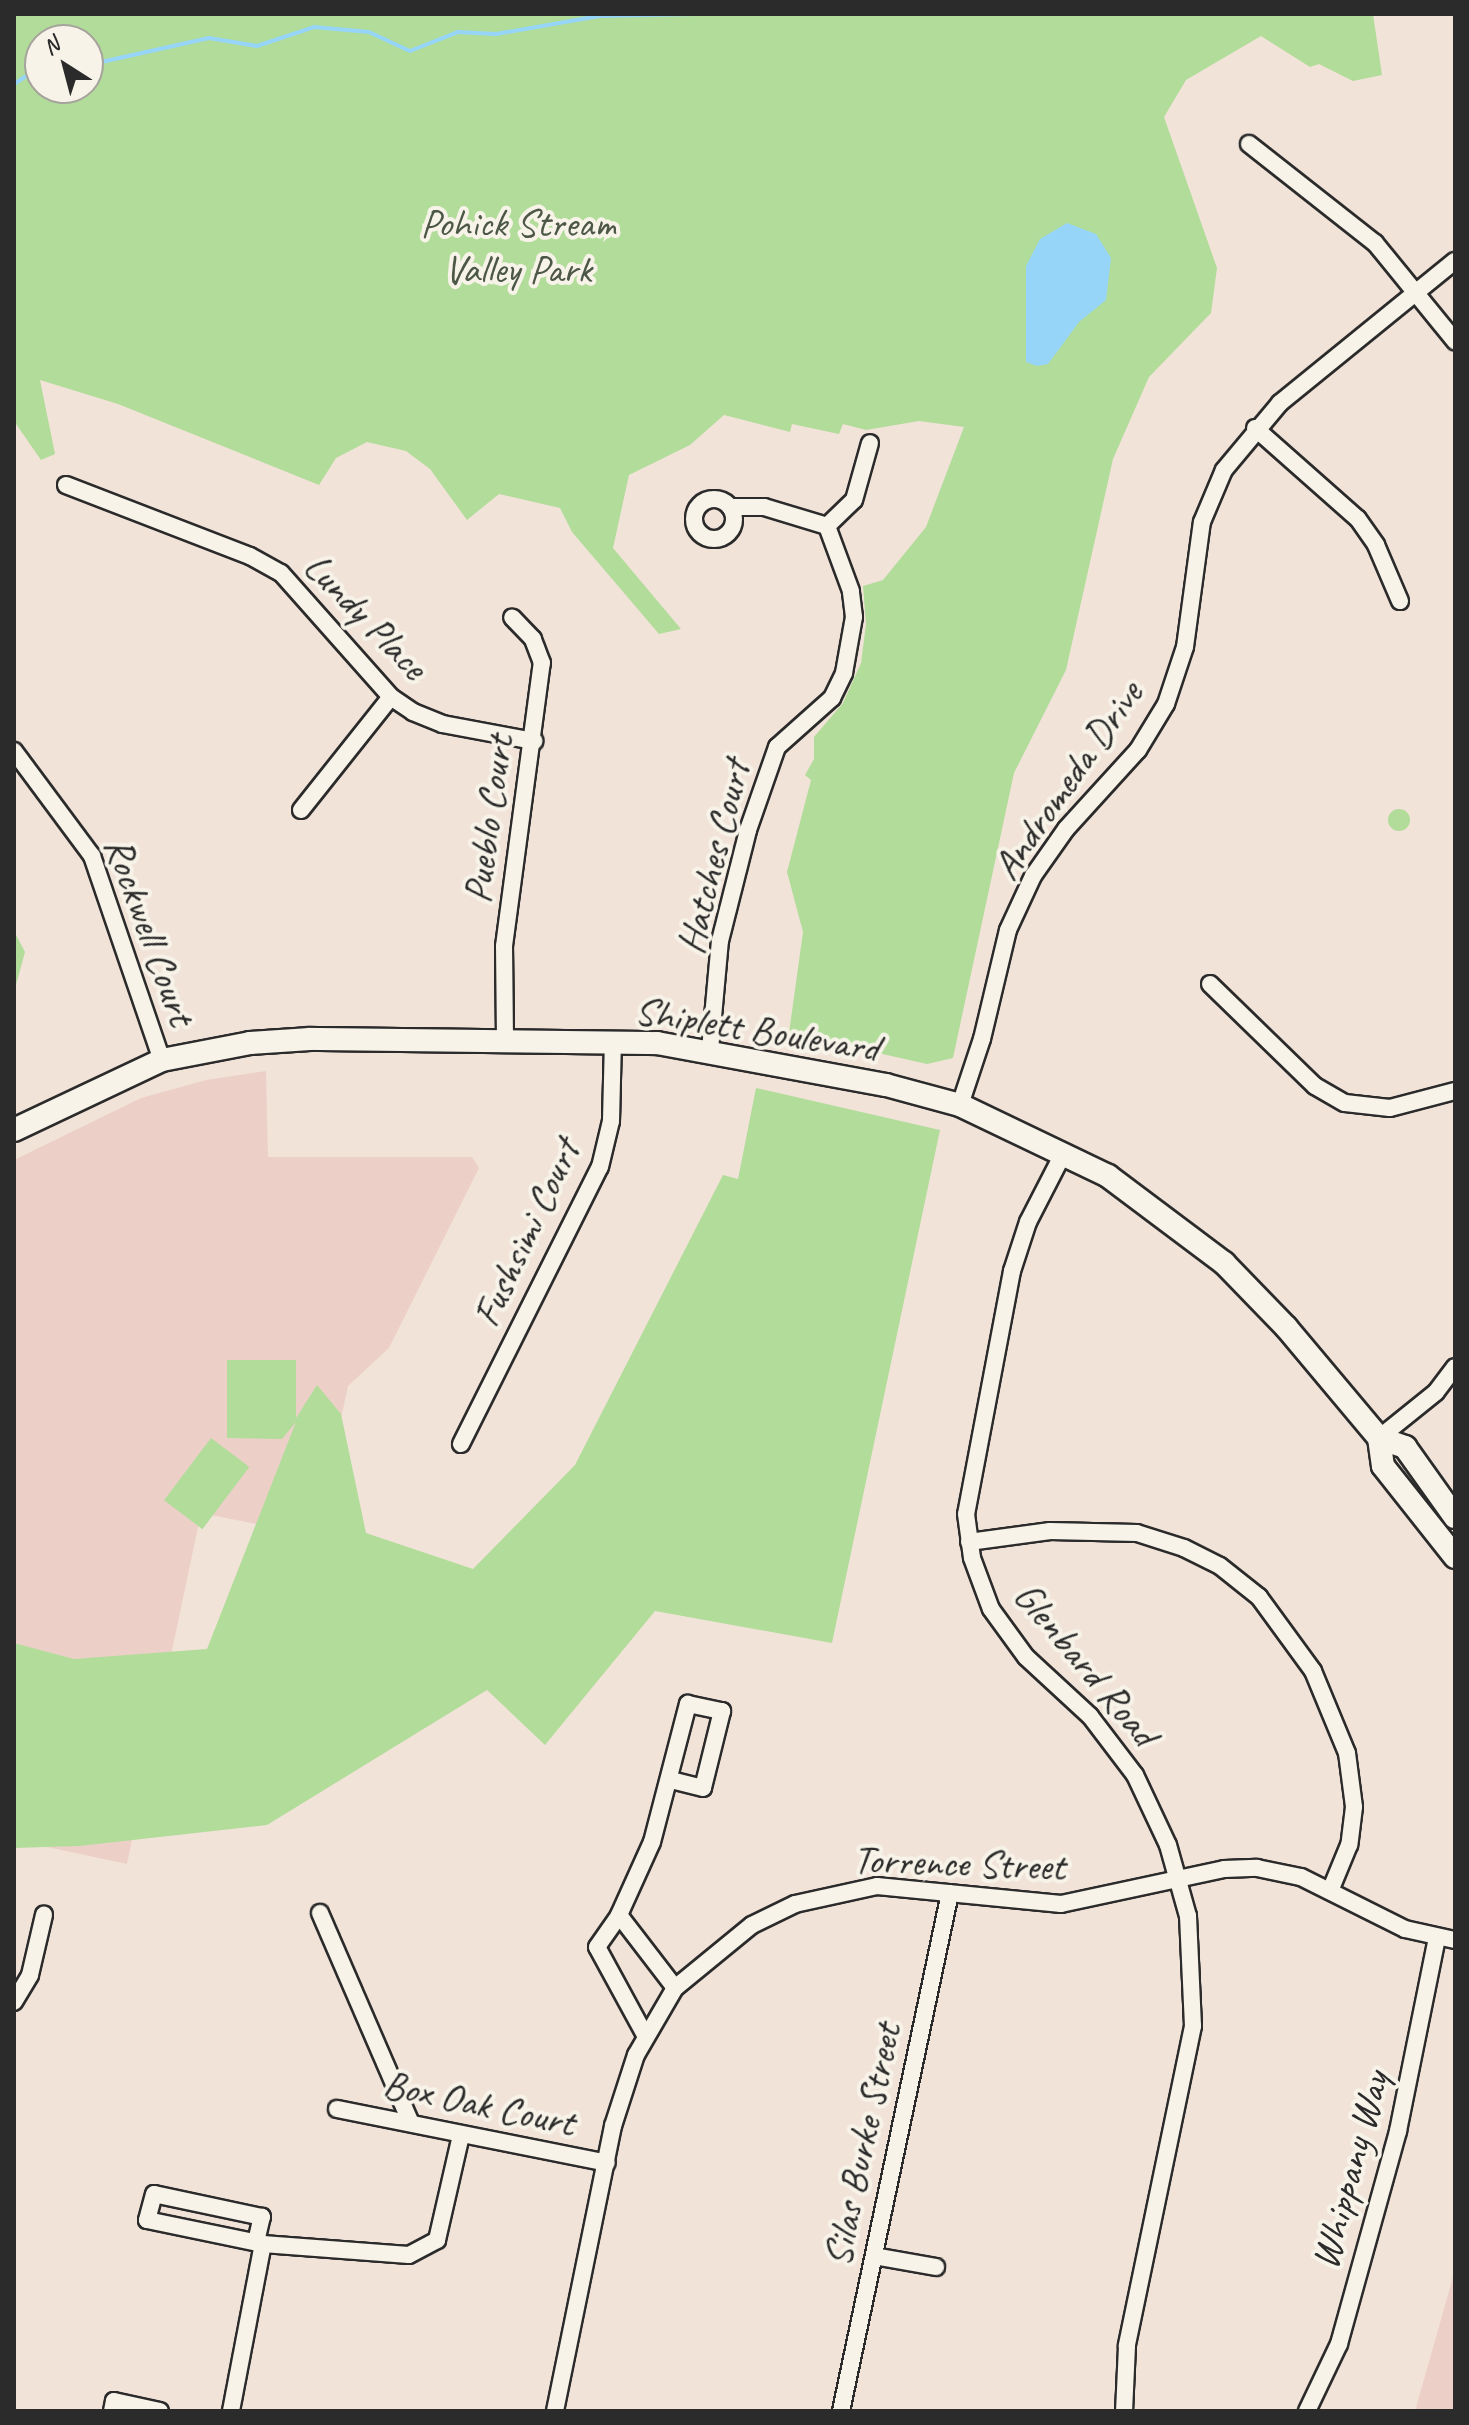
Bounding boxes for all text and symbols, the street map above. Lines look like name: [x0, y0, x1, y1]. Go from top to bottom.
north arrow: [24, 24, 104, 104]
text: N: [37, 31, 65, 62]
park label: Pohick Stream Valley Park: [420, 199, 616, 293]
street label: Lundy Place: [294, 543, 438, 689]
street label: Andromeda Drive: [981, 672, 1153, 888]
street label: Pueblo Court: [453, 732, 523, 906]
street label: Hatches Court: [666, 756, 760, 958]
street label: Rockwell Court: [94, 831, 206, 1031]
street label: Shiplett Boulevard: [631, 986, 883, 1072]
street label: Fushsimi Court: [462, 1132, 590, 1334]
street label: Glenbard Road: [1004, 1573, 1168, 1755]
street label: Torrence Street: [852, 1835, 1066, 1891]
street label: Silas Burke Street: [813, 2019, 911, 2271]
street label: Box Oak Court: [378, 2059, 580, 2147]
street label: Whippany Way: [1301, 2066, 1399, 2274]

